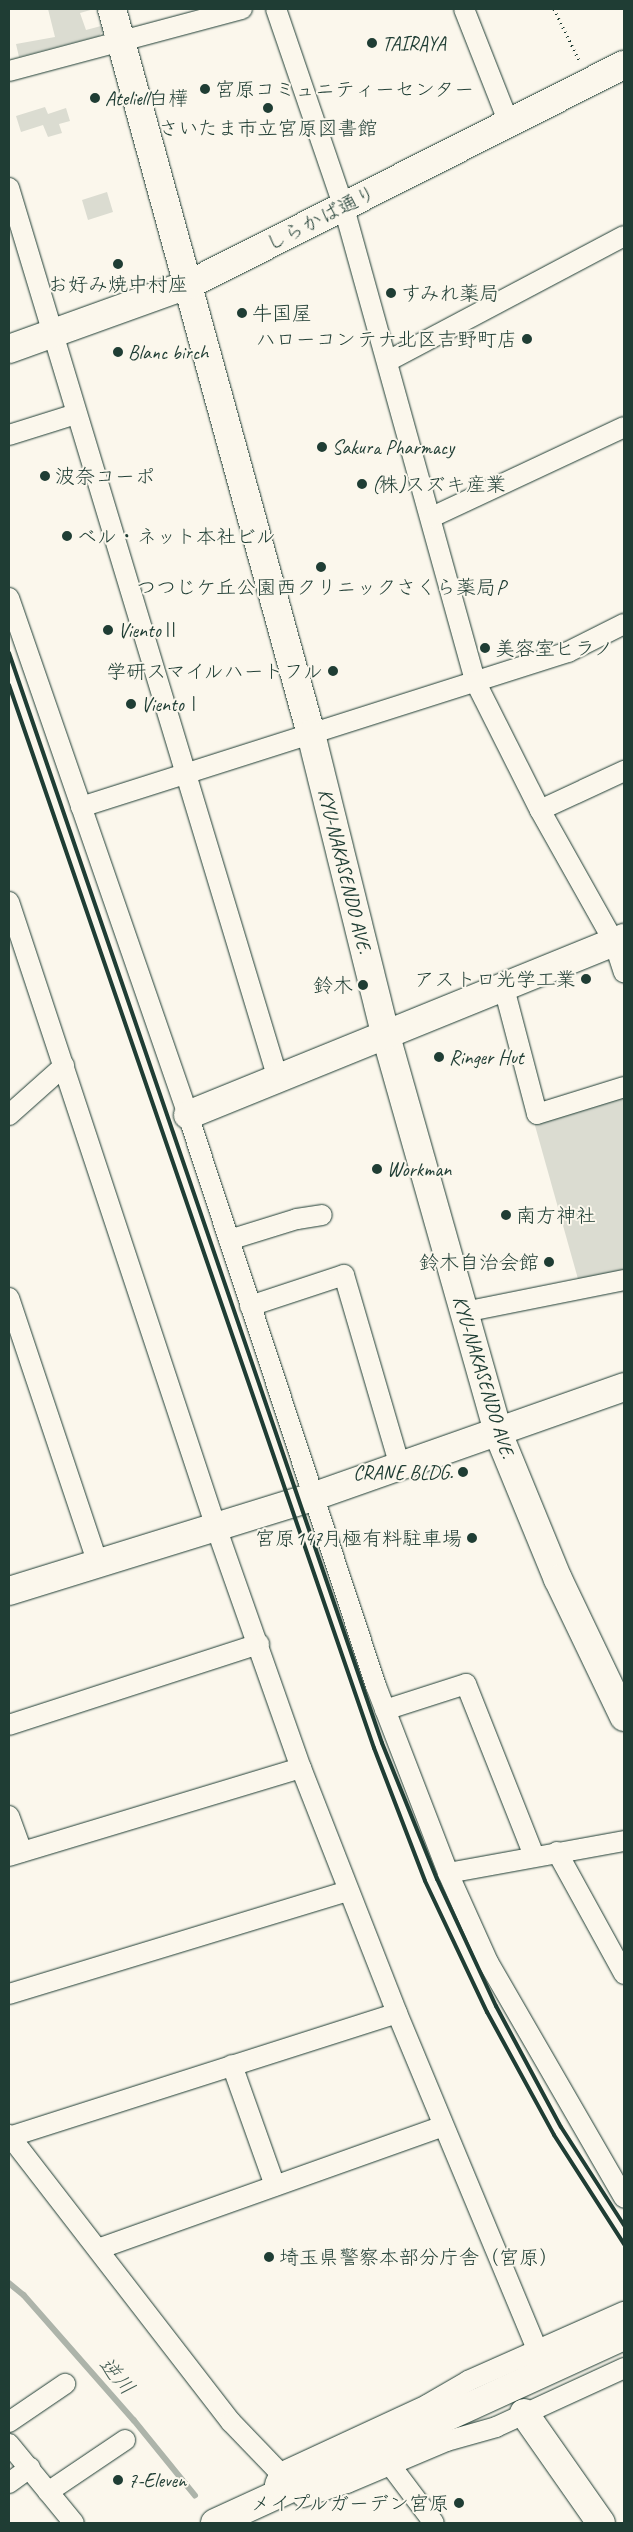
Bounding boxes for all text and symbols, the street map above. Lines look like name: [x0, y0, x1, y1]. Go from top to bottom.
place label: TAIRAYA: [382, 31, 446, 55]
marker: TAIRAYA: [366, 37, 378, 49]
place label: 宮原コミュニティーセンター: [215, 77, 475, 101]
marker: 宮原コミュニティーセンター: [199, 83, 211, 95]
place label: Ateliell白樺: [105, 86, 189, 110]
marker: Ateliell白樺: [89, 92, 101, 104]
marker: さいたま市立宮原図書館: [262, 102, 274, 114]
place label: さいたま市立宮原図書館: [158, 116, 378, 140]
street label: しらかば通り: [262, 180, 380, 256]
marker: お好み焼中村座: [112, 258, 124, 270]
place label: お好み焼中村座: [48, 272, 188, 296]
place label: すみれ薬局: [401, 281, 501, 305]
marker: すみれ薬局: [385, 287, 397, 299]
place label: 牛国屋: [252, 301, 312, 325]
marker: 牛国屋: [236, 307, 248, 319]
place label: ハローコンテナ北区吉野町店: [257, 327, 517, 351]
marker: ハローコンテナ北区吉野町店: [521, 333, 533, 345]
place label: Blanc birch: [128, 340, 208, 364]
marker: Blanc birch: [112, 346, 124, 358]
place label: Sakura Pharmacy: [332, 435, 453, 459]
marker: Sakura Pharmacy: [316, 441, 328, 453]
place label: 波奈コーポ: [55, 464, 155, 488]
marker: 波奈コーポ: [39, 470, 51, 482]
place label: (株)スズキ産業: [372, 472, 505, 496]
marker: (株)スズキ産業: [356, 478, 368, 490]
place label: ベル・ネット本社ビル: [77, 524, 277, 548]
marker: ベル・ネット本社ビル: [61, 530, 73, 542]
marker: つつじケ丘公園西クリニックさくら薬局P: [315, 561, 327, 573]
place label: つつじケ丘公園西クリニックさくら薬局P: [136, 575, 506, 599]
place label: VientoⅡ: [118, 618, 181, 642]
marker: VientoⅡ: [102, 624, 114, 636]
place label: 美容室ヒラノ: [495, 636, 615, 660]
marker: 美容室ヒラノ: [479, 642, 491, 654]
place label: 学研スマイルハートフル: [103, 659, 323, 683]
marker: 学研スマイルハートフル: [327, 665, 339, 677]
place label: VientoⅠ: [141, 692, 204, 716]
marker: VientoⅠ: [125, 698, 137, 710]
street label: KYU-NAKASENDO AVE.: [313, 786, 377, 956]
place label: アストロ光学工業: [416, 967, 576, 991]
place label: 鈴木: [313, 973, 353, 997]
marker: アストロ光学工業: [580, 973, 592, 985]
marker: 鈴木: [357, 979, 369, 991]
place label: Ringer Hut: [449, 1045, 523, 1069]
marker: Ringer Hut: [433, 1051, 445, 1063]
place label: Workman: [387, 1157, 451, 1181]
marker: Workman: [371, 1163, 383, 1175]
place label: 南方神社: [516, 1203, 596, 1227]
marker: 南方神社: [500, 1209, 512, 1221]
place label: 鈴木自治会館: [419, 1250, 539, 1274]
marker: 鈴木自治会館: [543, 1256, 555, 1268]
street label: KYU-NAKASENDO AVE.: [448, 1293, 520, 1461]
place label: CRANE BLDG.: [353, 1460, 453, 1484]
marker: CRANE BLDG.: [457, 1466, 469, 1478]
place label: 宮原147月極有料駐車場: [255, 1526, 462, 1550]
marker: 宮原147月極有料駐車場: [466, 1532, 478, 1544]
place label: 埼玉県警察本部分庁舎（宮原）: [279, 2245, 559, 2269]
marker: 埼玉県警察本部分庁舎（宮原）: [263, 2251, 275, 2263]
water label: 逆川: [94, 2352, 140, 2400]
place label: 7-Eleven: [128, 2468, 186, 2492]
marker: 7-Eleven: [112, 2474, 124, 2486]
place label: メイプルガーデン宮原: [249, 2491, 449, 2515]
marker: メイプルガーデン宮原: [453, 2497, 465, 2509]

